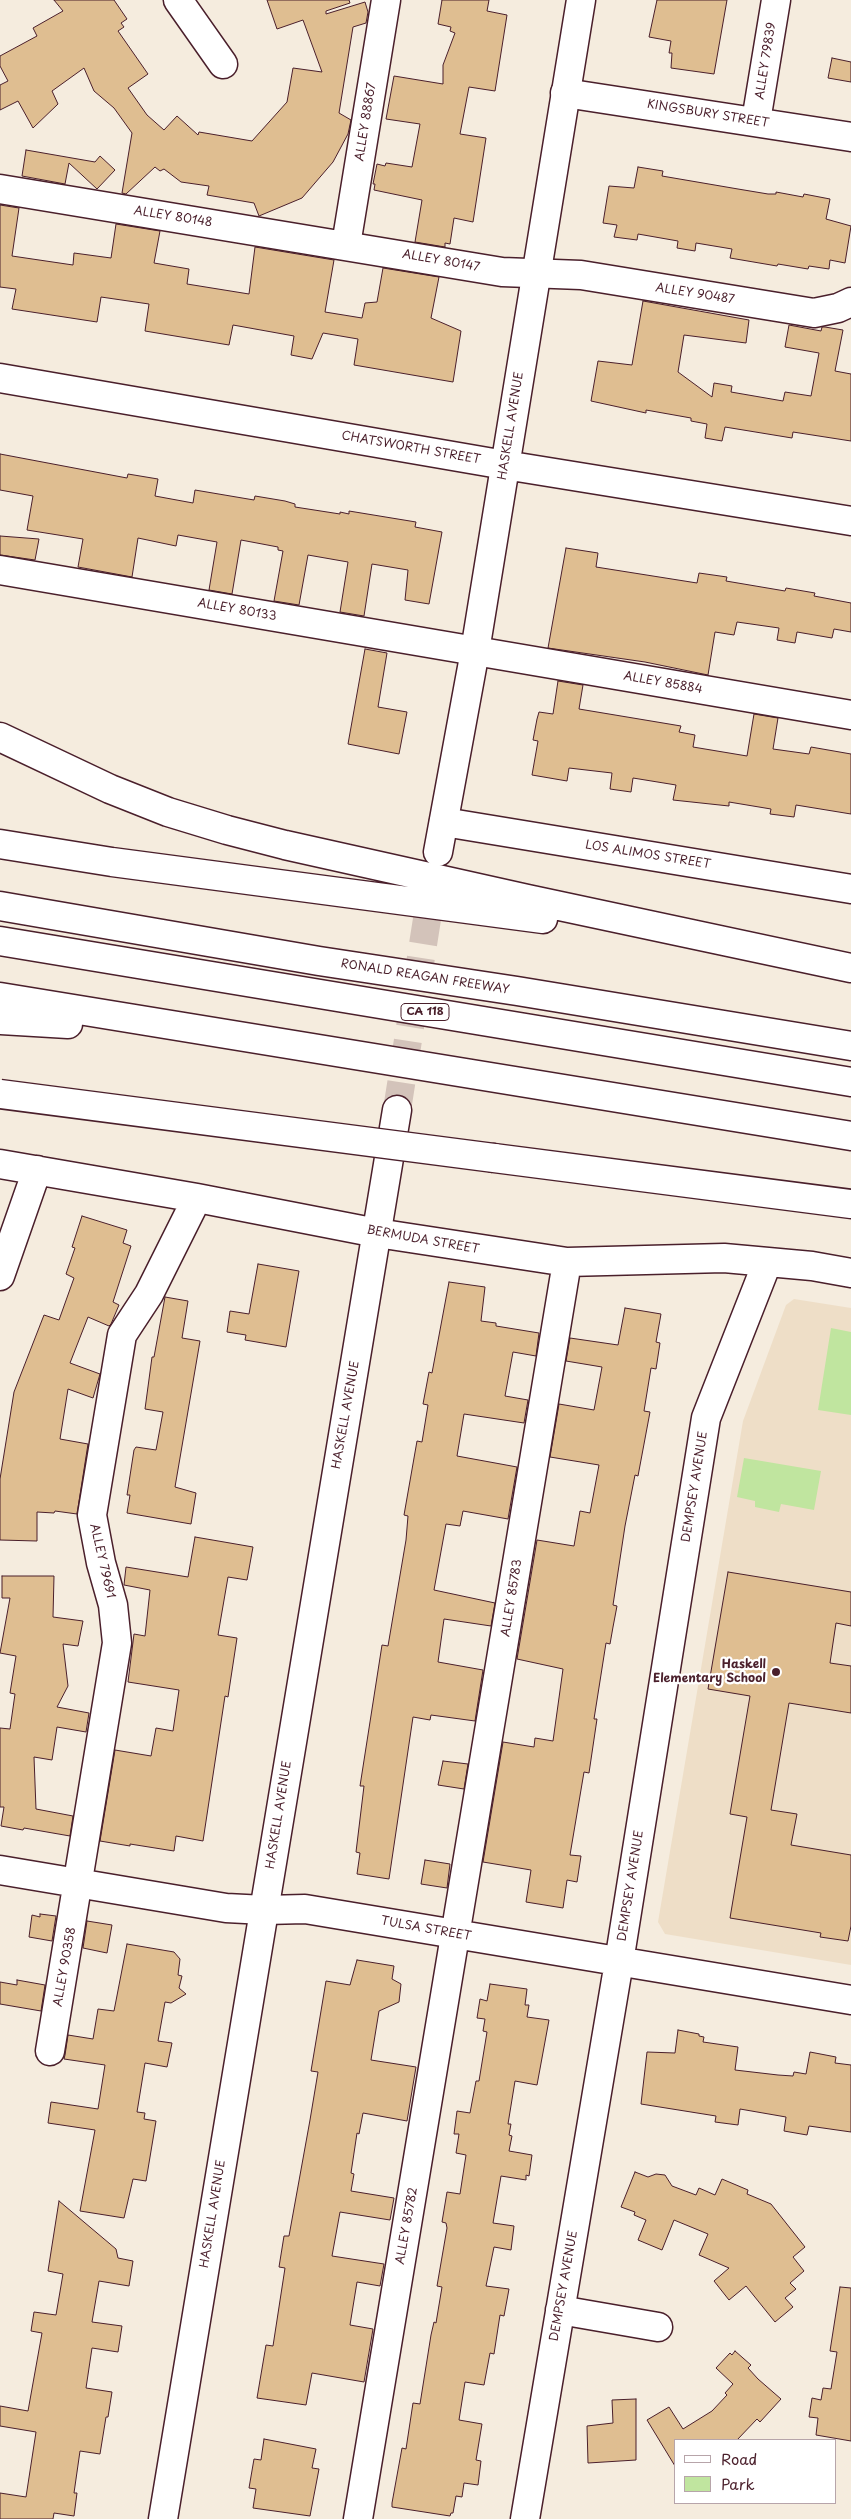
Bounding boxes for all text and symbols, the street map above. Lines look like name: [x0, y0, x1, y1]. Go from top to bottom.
street label: ALLEY 79839: [753, 21, 779, 101]
street label: ALLEY 88867: [353, 82, 379, 162]
street label: KINGSBURY STREET: [646, 97, 770, 131]
street label: ALLEY 80148: [133, 204, 213, 230]
street label: ALLEY 80147: [401, 247, 481, 275]
street label: ALLEY 90487: [655, 281, 735, 307]
street label: HASKELL AVENUE: [495, 371, 527, 481]
street label: CHATSWORTH STREET: [340, 429, 482, 467]
street label: ALLEY 80133: [196, 596, 278, 624]
street label: ALLEY 85884: [622, 669, 704, 697]
street label: LOS ALIMOS STREET: [584, 838, 712, 872]
street label: RONALD REAGAN FREEWAY: [340, 957, 510, 997]
road number: CA 118: [401, 1004, 449, 1020]
street label: BERMUDA STREET: [366, 1223, 480, 1257]
street label: HASKELL AVENUE: [329, 1360, 363, 1470]
street label: DEMPSEY AVENUE: [679, 1431, 711, 1543]
street label: ALLEY 79691: [86, 1522, 118, 1600]
street label: ALLEY 85783: [499, 1558, 525, 1638]
place label: Haskell Elementary School: [653, 1658, 766, 1686]
marker: Haskell Elementary School: [770, 1666, 782, 1678]
street label: HASKELL AVENUE: [263, 1760, 295, 1870]
street label: DEMPSEY AVENUE: [615, 1830, 647, 1942]
street label: TULSA STREET: [379, 1914, 473, 1944]
street label: ALLEY 90358: [51, 1926, 79, 2008]
street label: HASKELL AVENUE: [197, 2159, 229, 2269]
street label: ALLEY 85782: [393, 2186, 421, 2266]
street label: DEMPSEY AVENUE: [547, 2230, 581, 2342]
legend: [674, 2439, 836, 2504]
text: Road: [721, 2447, 757, 2470]
text: Park: [721, 2472, 755, 2495]

